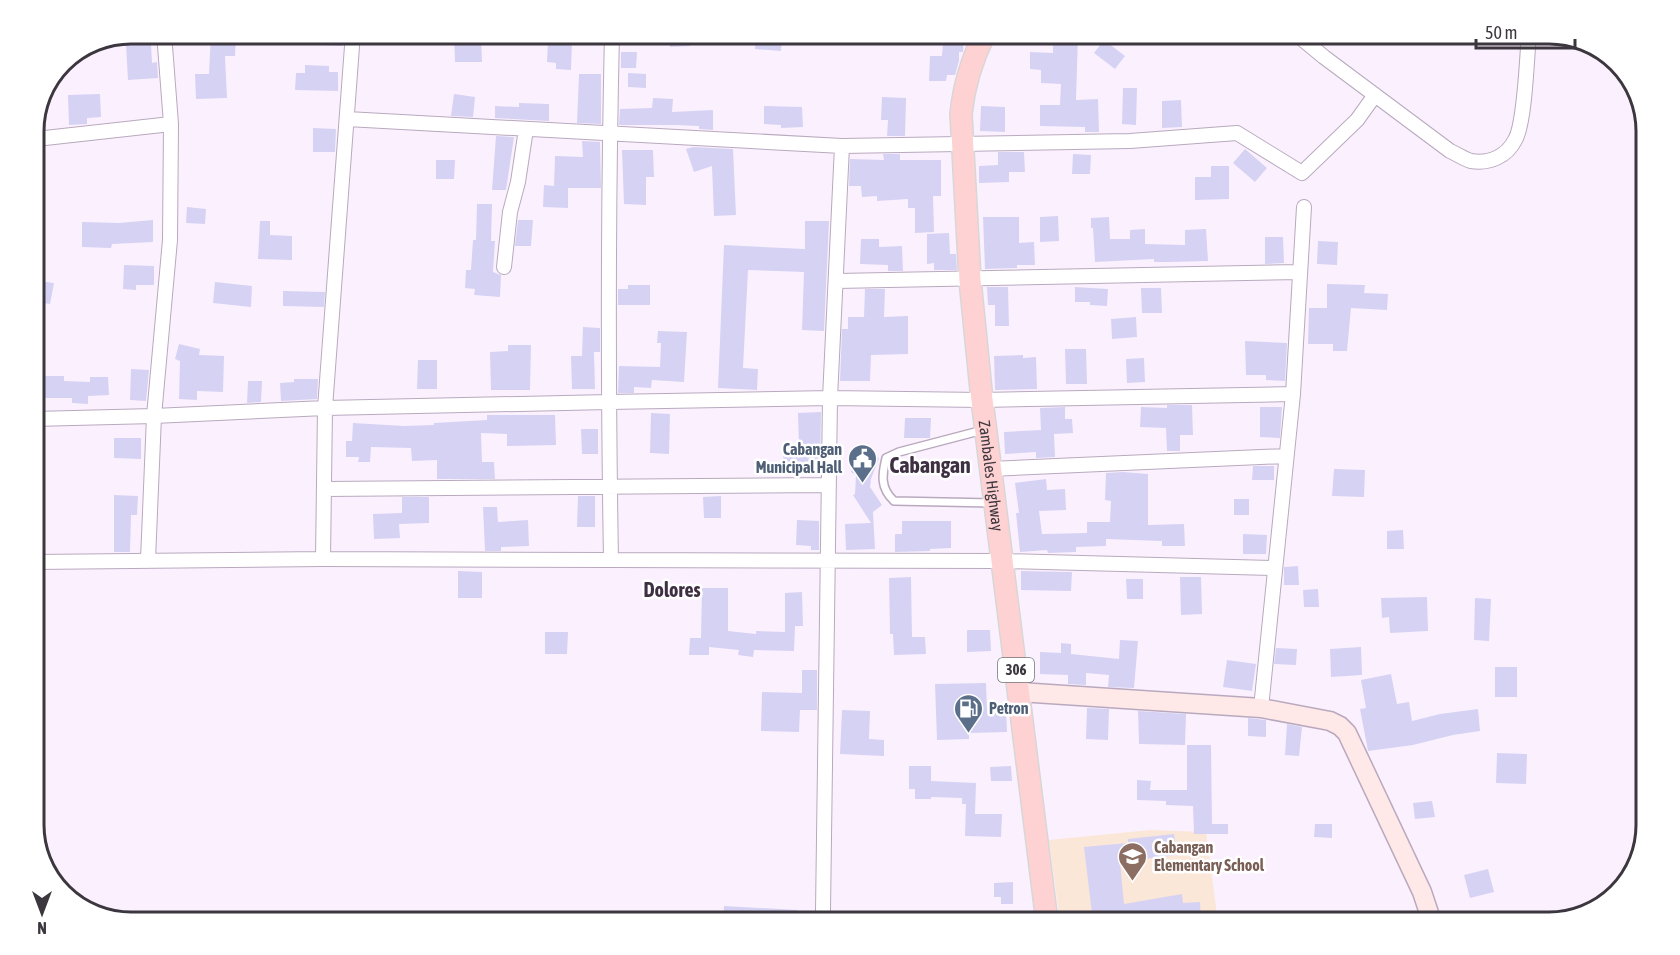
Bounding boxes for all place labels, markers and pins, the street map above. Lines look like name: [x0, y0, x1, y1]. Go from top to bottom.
place label: Cabangan Municipal Hall: [756, 440, 843, 476]
public building icon: Cabangan Municipal Hall: [847, 442, 879, 484]
fuel station icon: Petron: [952, 692, 984, 734]
place label: Petron: [989, 699, 1029, 717]
place label: Cabangan Elementary School: [1154, 838, 1265, 874]
school or university icon: Cabangan Elementary School: [1117, 840, 1149, 882]

